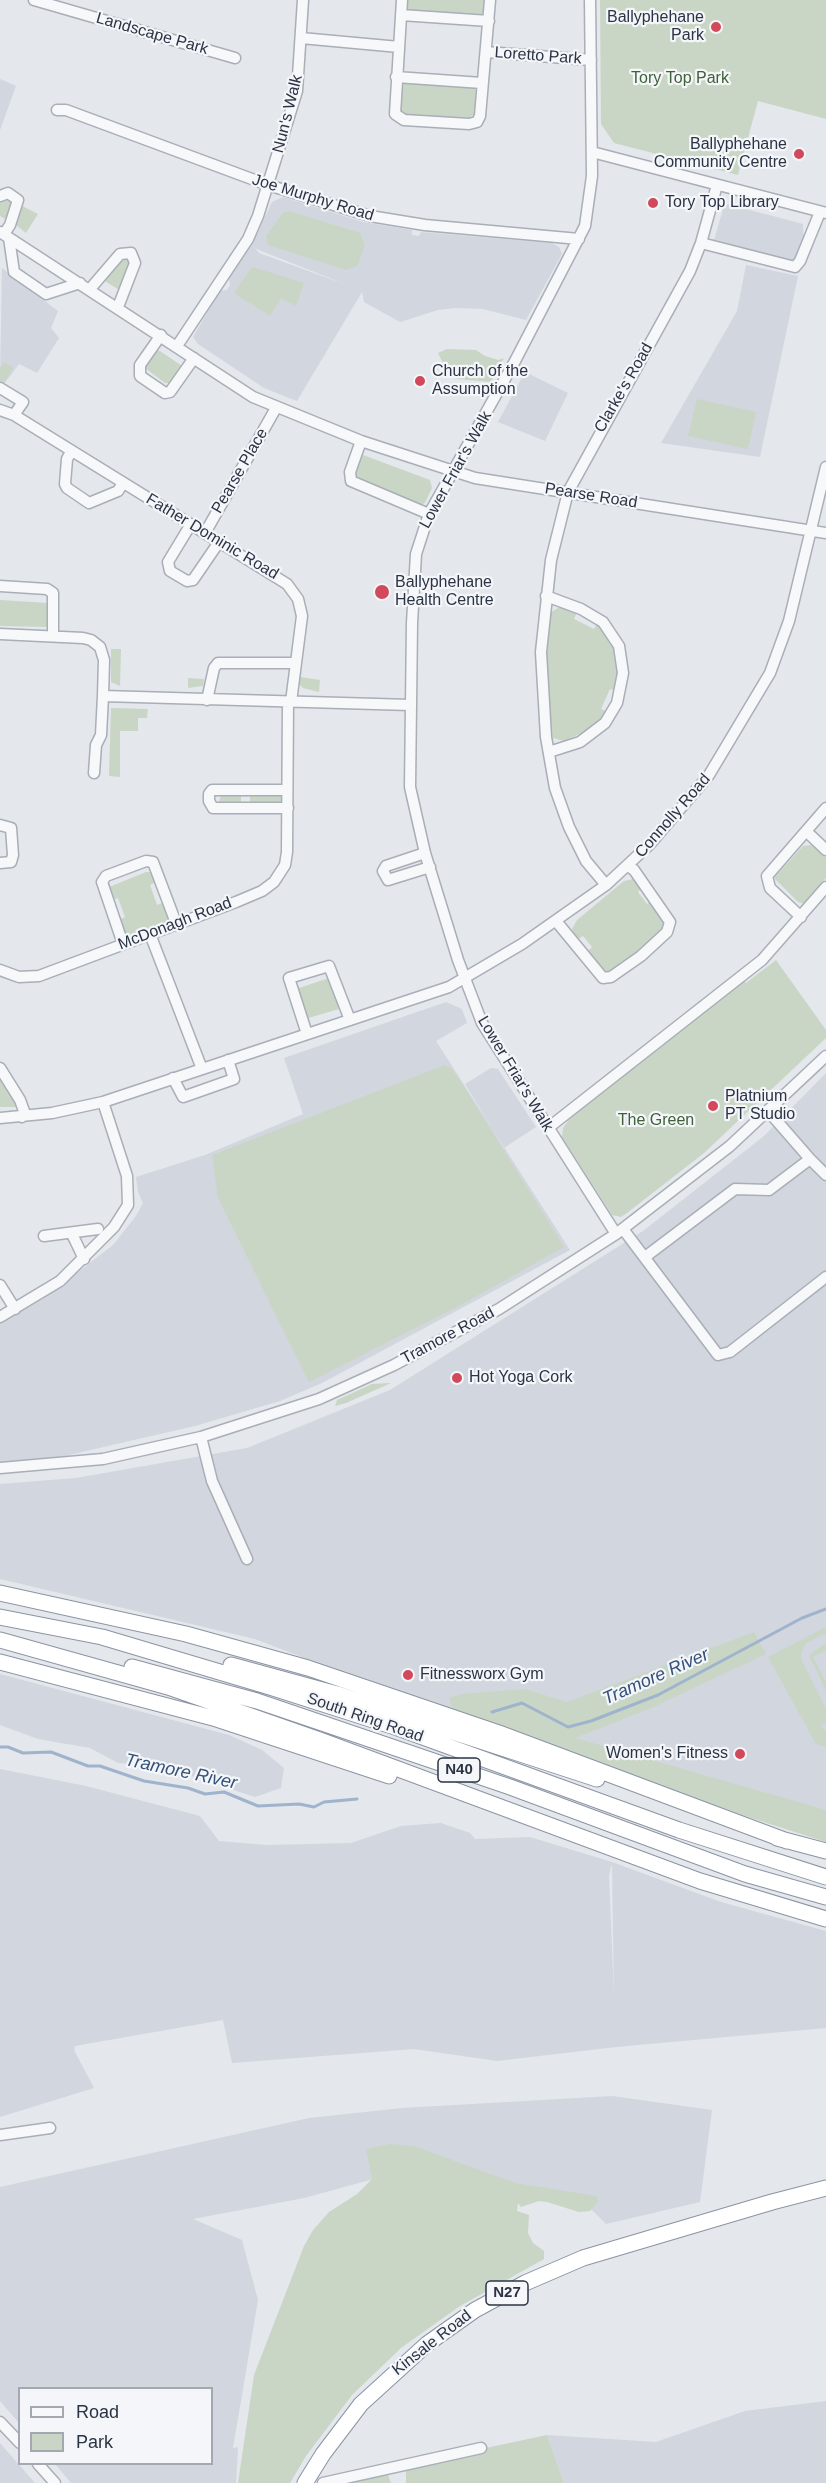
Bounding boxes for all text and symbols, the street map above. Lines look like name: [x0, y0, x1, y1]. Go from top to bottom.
place label: Ballyphehane Park: [607, 8, 704, 46]
street label: Landscape Park: [94, 9, 210, 59]
marker: Ballyphehane Park: [709, 20, 723, 34]
street label: Loretto Park: [494, 43, 582, 69]
park label: Tory Top Park: [631, 69, 729, 89]
street label: Nun's Walk: [269, 73, 307, 155]
place label: Ballyphehane Community Centre: [654, 135, 787, 173]
marker: Ballyphehane Community Centre: [792, 147, 806, 161]
street label: Joe Murphy Road: [250, 170, 376, 226]
place label: Tory Top Library: [665, 193, 779, 213]
marker: Tory Top Library: [646, 196, 660, 210]
street label: Clarke's Road: [591, 340, 657, 436]
place label: Church of the Assumption: [432, 362, 528, 400]
marker: Church of the Assumption: [413, 374, 427, 388]
street label: Lower Friar's Walk: [416, 408, 496, 532]
street label: Pearse Place: [208, 425, 272, 517]
street label: Pearse Road: [543, 479, 639, 513]
street label: Father Dominic Road: [142, 490, 282, 584]
place label: Ballyphehane Health Centre: [395, 573, 494, 611]
marker: Ballyphehane Health Centre: [373, 583, 391, 601]
street label: Connolly Road: [631, 770, 715, 862]
street label: McDonagh Road: [116, 894, 234, 954]
street label: Lower Friar's Walk: [473, 1013, 557, 1135]
place label: Platnium PT Studio: [725, 1087, 795, 1125]
marker: Platnium PT Studio: [706, 1099, 720, 1113]
park label: The Green: [618, 1111, 694, 1131]
street label: Tramore Road: [398, 1303, 498, 1369]
place label: Hot Yoga Cork: [469, 1368, 572, 1388]
marker: Hot Yoga Cork: [450, 1371, 464, 1385]
water label: Tramore River: [600, 1644, 712, 1710]
place label: Fitnessworx Gym: [420, 1665, 544, 1685]
marker: Fitnessworx Gym: [401, 1668, 415, 1682]
street label: South Ring Road: [304, 1689, 426, 1747]
place label: Women's Fitness: [606, 1744, 728, 1764]
marker: Women's Fitness: [733, 1747, 747, 1761]
water label: Tramore River: [123, 1750, 239, 1794]
road number: N40: [438, 1758, 480, 1782]
road number: N27: [486, 2281, 528, 2305]
street label: Kinsale Road: [389, 2306, 475, 2380]
legend: [18, 2387, 213, 2465]
text: Road: [76, 2402, 119, 2422]
text: Park: [76, 2432, 113, 2452]

